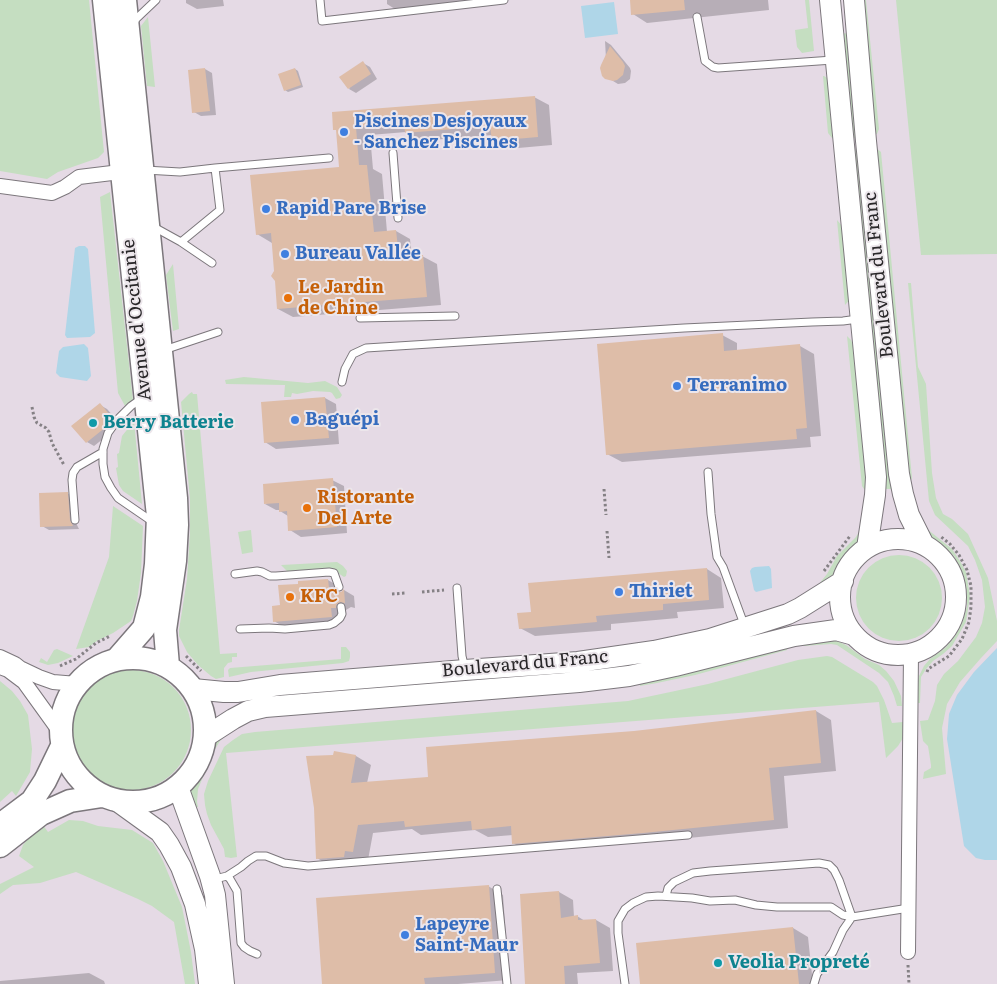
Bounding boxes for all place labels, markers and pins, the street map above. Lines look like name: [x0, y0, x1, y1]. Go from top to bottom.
place label: Piscines Desjoyaux - Sanchez Piscines: [354, 111, 527, 154]
marker: Piscines Desjoyaux - Sanchez Piscines: [338, 126, 350, 138]
place label: Rapid Pare Brise: [276, 198, 426, 220]
marker: Rapid Pare Brise: [260, 203, 272, 215]
place label: Bureau Vallée: [295, 243, 421, 265]
marker: Bureau Vallée: [279, 248, 291, 260]
place label: Le Jardin de Chine: [298, 277, 384, 320]
marker: Le Jardin de Chine: [282, 292, 294, 304]
place label: Terranimo: [687, 375, 787, 397]
marker: Terranimo: [671, 380, 683, 392]
place label: Baguépi: [305, 409, 379, 431]
place label: Berry Batterie: [103, 412, 234, 434]
marker: Baguépi: [289, 414, 301, 426]
marker: Berry Batterie: [87, 417, 99, 429]
place label: Ristorante Del Arte: [317, 487, 414, 530]
marker: Ristorante Del Arte: [301, 502, 313, 514]
place label: Thiriet: [629, 581, 693, 603]
place label: KFC: [300, 586, 338, 608]
marker: Thiriet: [613, 586, 625, 598]
marker: KFC: [284, 591, 296, 603]
place label: Lapeyre Saint-Maur: [415, 914, 518, 956]
marker: Lapeyre Saint-Maur: [399, 929, 411, 941]
place label: Veolia Propreté: [728, 952, 870, 974]
marker: Veolia Propreté: [712, 957, 724, 969]

